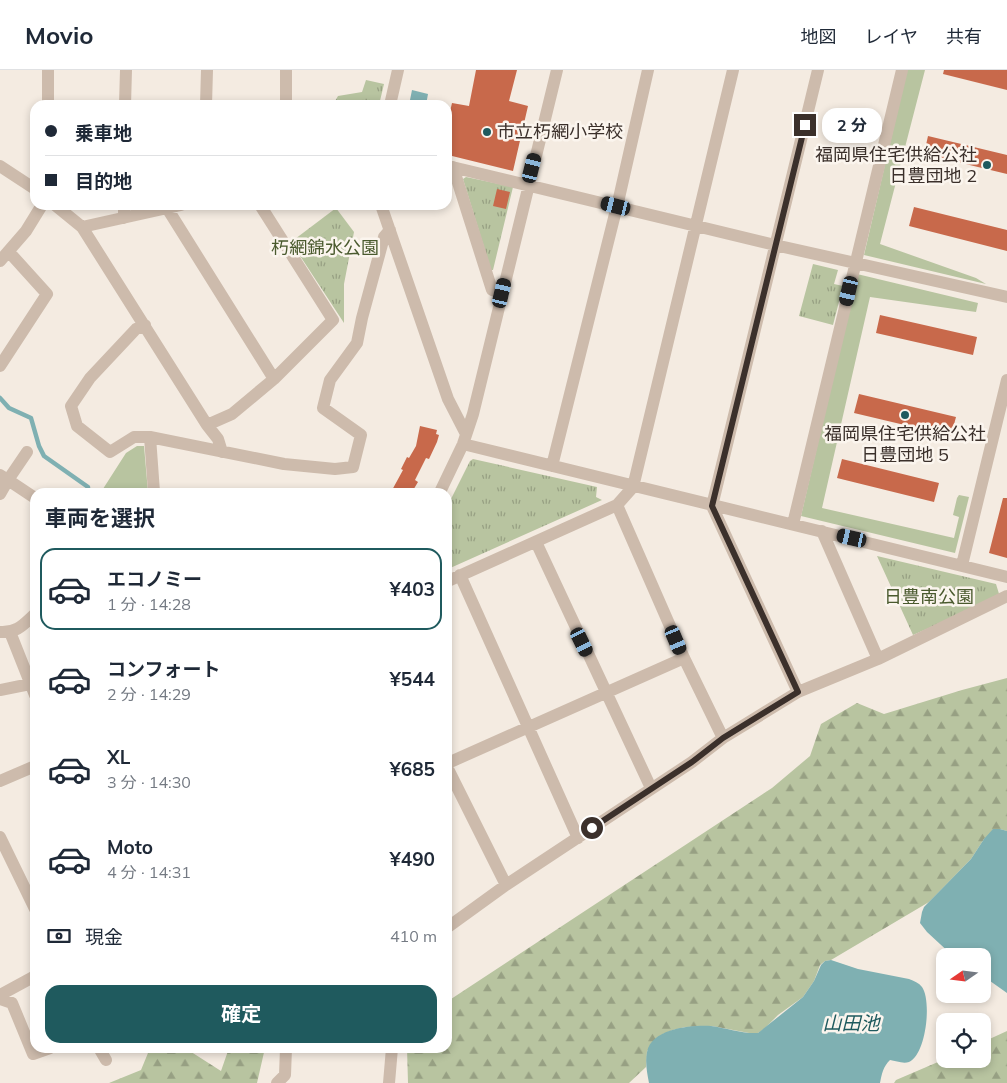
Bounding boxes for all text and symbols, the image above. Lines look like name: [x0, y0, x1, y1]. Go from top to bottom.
text: Movio: [25, 20, 93, 50]
text: 地図: [801, 25, 837, 48]
text: レイヤ: [865, 25, 918, 48]
text: 共有: [946, 25, 982, 48]
callout: 2 分: [822, 108, 882, 142]
route end: [794, 114, 816, 136]
text: 2 分: [837, 115, 867, 135]
place label: 市立朽網小学校: [497, 120, 623, 143]
text: 乗車地: [75, 121, 132, 145]
marker: 市立朽網小学校: [481, 126, 493, 138]
place label: 福岡県住宅供給公社 日豊団地 2: [815, 143, 977, 187]
car: [521, 152, 542, 184]
marker: 福岡県住宅供給公社 日豊団地 2: [981, 159, 993, 171]
text: 目的地: [75, 169, 132, 193]
car: [599, 195, 632, 217]
park label: 朽網錦水公園: [271, 236, 379, 259]
car: [838, 275, 859, 307]
car: [491, 277, 512, 309]
marker: 福岡県住宅供給公社 日豊団地 5: [899, 409, 911, 421]
place label: 福岡県住宅供給公社 日豊団地 5: [824, 422, 986, 466]
text: 車両を選択: [45, 504, 155, 532]
car: [835, 527, 868, 549]
icon: car: [47, 567, 92, 612]
text: エコノミー: [107, 567, 202, 591]
text: ¥403: [389, 577, 435, 601]
park label: 日豊南公園: [884, 585, 974, 608]
text: 1 分 · 14:28: [107, 594, 191, 614]
car: [663, 623, 688, 657]
car: [568, 625, 595, 659]
icon: car: [47, 657, 92, 702]
text: コンフォート: [107, 657, 220, 681]
text: ¥544: [389, 667, 435, 691]
text: 2 分 · 14:29: [107, 684, 191, 704]
text: XL: [107, 745, 130, 769]
icon: car: [47, 747, 92, 792]
text: ¥685: [389, 757, 435, 781]
text: 3 分 · 14:30: [107, 772, 191, 792]
route start: [581, 817, 603, 839]
text: Moto: [107, 835, 153, 859]
icon: car: [47, 837, 92, 882]
text: ¥490: [389, 847, 435, 871]
text: 4 分 · 14:31: [107, 862, 191, 882]
icon: cash: [45, 922, 73, 950]
text: 現金: [85, 925, 123, 949]
text: 410 m: [390, 926, 437, 946]
north arrow: [936, 948, 991, 1002]
map controls: [936, 948, 991, 1068]
button: 確定: [45, 985, 437, 1043]
water label: 山田池: [822, 1011, 881, 1035]
button: locate: [936, 1013, 991, 1068]

